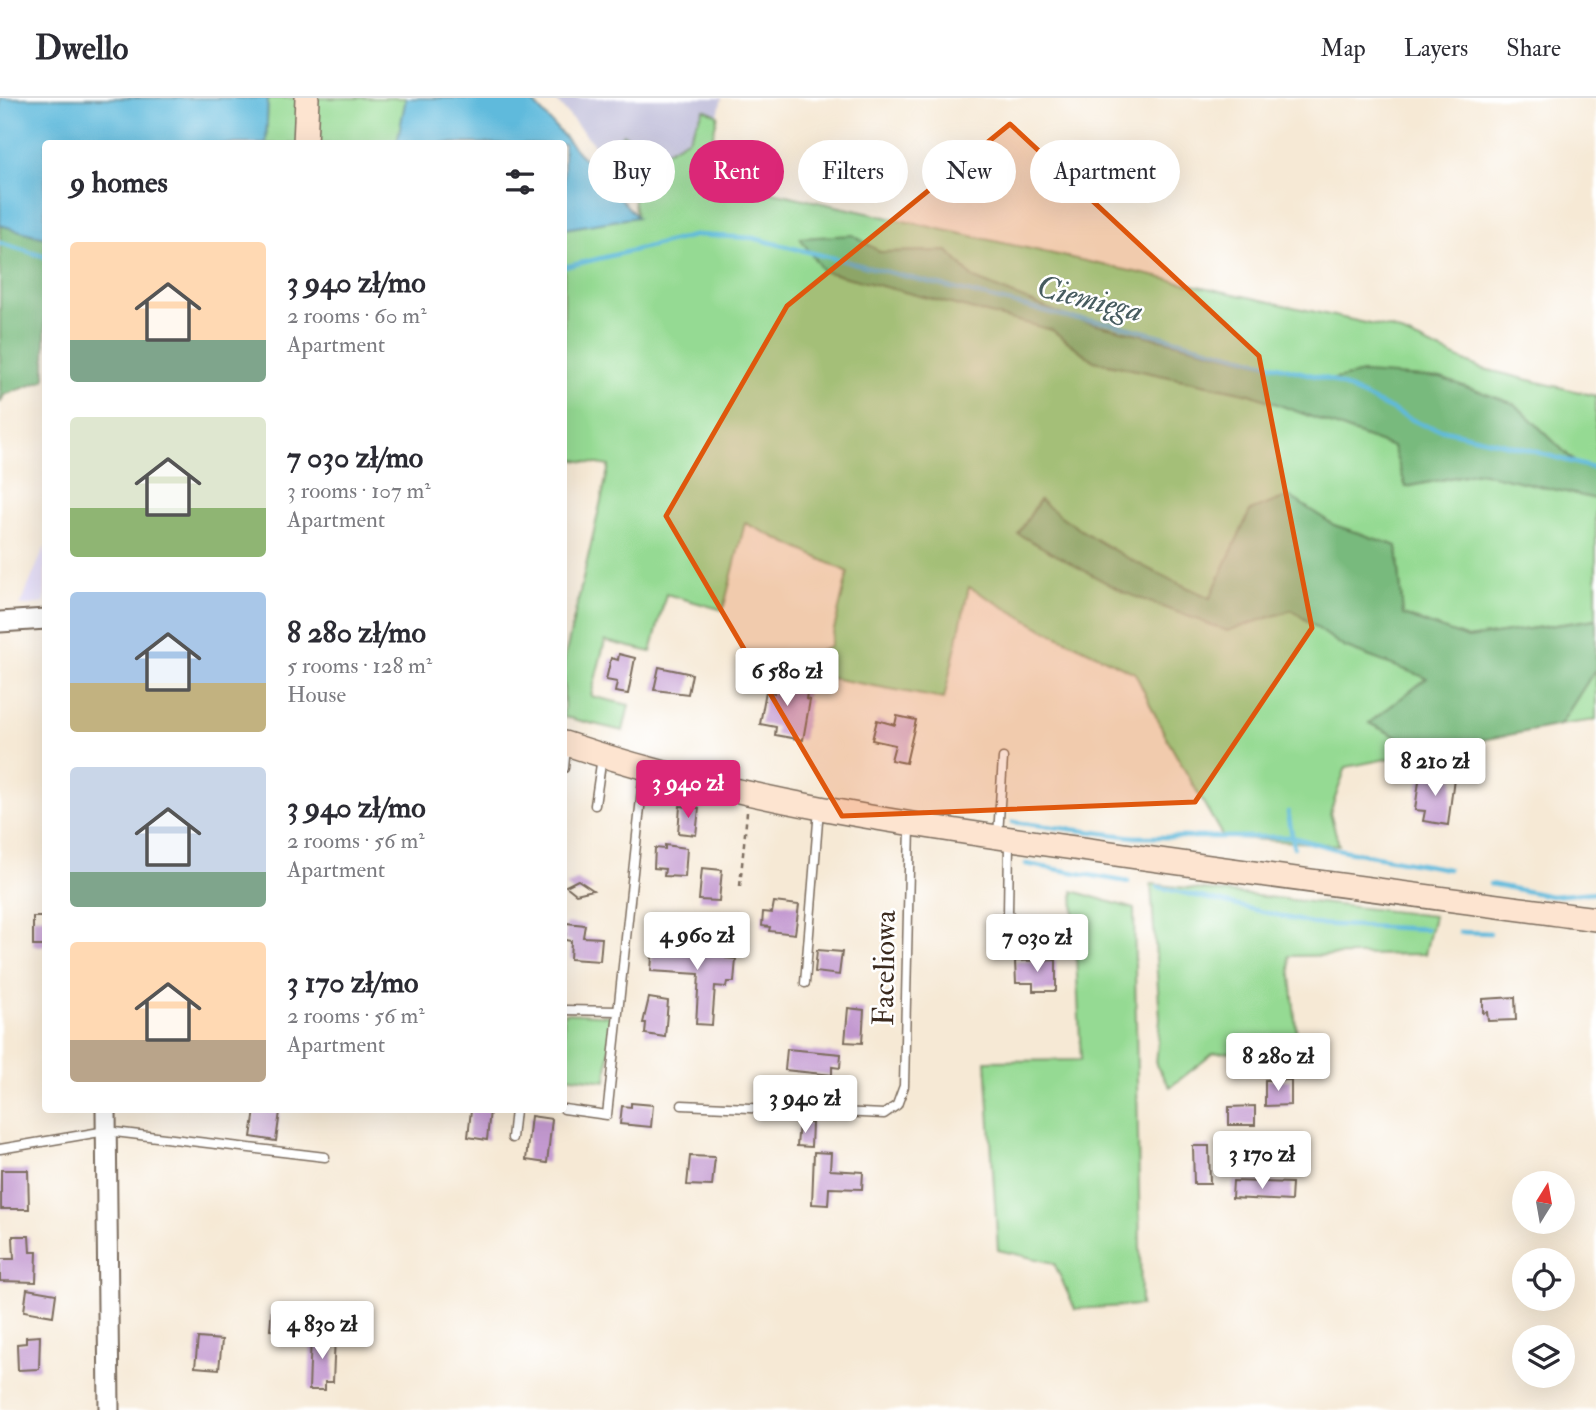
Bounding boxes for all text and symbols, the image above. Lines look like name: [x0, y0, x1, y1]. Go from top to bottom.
text: Dwello: [35, 28, 128, 69]
text: Map: [1321, 33, 1366, 64]
text: Layers: [1404, 33, 1468, 64]
text: Share: [1506, 33, 1561, 64]
chip: Buy: [588, 140, 675, 203]
chip: Rent: [689, 140, 784, 203]
chip: Filters: [798, 140, 908, 203]
chip: New: [922, 140, 1016, 203]
chip: Apartment: [1030, 140, 1180, 203]
icon: filters: [501, 163, 539, 201]
text: 9 homes: [70, 164, 168, 201]
text: 3 940 zł/mo: [287, 264, 426, 301]
water label: Ciemięga: [1032, 266, 1147, 331]
icon: home: [126, 270, 210, 354]
text: 2 rooms · 60 m²: [287, 301, 427, 330]
text: Apartment: [287, 330, 385, 359]
text: 7 030 zł/mo: [287, 439, 423, 476]
icon: home: [126, 445, 210, 529]
text: 3 rooms · 107 m²: [287, 476, 431, 505]
text: Apartment: [287, 505, 385, 534]
text: 8 280 zł/mo: [287, 614, 426, 651]
icon: home: [126, 620, 210, 704]
pin: 6 580 zł: [715, 648, 859, 708]
text: 5 rooms · 128 m²: [287, 651, 432, 680]
text: 6 580 zł: [752, 656, 823, 685]
text: House: [287, 680, 346, 709]
pin: 8 210 zł: [1363, 738, 1507, 798]
text: 8 210 zł: [1400, 746, 1470, 775]
pin: 3 940 zł: [616, 760, 760, 820]
text: 3 940 zł: [652, 768, 724, 797]
text: 3 940 zł/mo: [287, 789, 426, 826]
icon: home: [126, 795, 210, 879]
text: 2 rooms · 56 m²: [287, 826, 425, 855]
text: Apartment: [287, 855, 385, 884]
street label: Faceliowa: [865, 909, 904, 1026]
pin: 4 960 zł: [625, 912, 769, 972]
pin: 7 030 zł: [965, 914, 1109, 974]
text: 4 960 zł: [660, 920, 734, 949]
text: 7 030 zł: [1002, 922, 1072, 951]
text: 3 170 zł/mo: [287, 964, 419, 1001]
icon: home: [126, 970, 210, 1054]
text: 2 rooms · 56 m²: [287, 1001, 425, 1030]
text: Apartment: [287, 1030, 385, 1059]
pin: 8 280 zł: [1206, 1034, 1350, 1093]
text: 8 280 zł: [1242, 1041, 1314, 1070]
pin: 3 940 zł: [733, 1076, 877, 1135]
text: 3 940 zł: [769, 1083, 841, 1112]
pin: 3 170 zł: [1190, 1132, 1334, 1191]
text: 3 170 zł: [1229, 1139, 1295, 1168]
north arrow: [1512, 1171, 1575, 1234]
map controls: [1512, 1171, 1575, 1388]
button: locate: [1512, 1248, 1575, 1311]
pin: 4 830 zł: [250, 1302, 394, 1361]
text: 4 830 zł: [287, 1309, 357, 1338]
button: layers: [1512, 1325, 1575, 1388]

